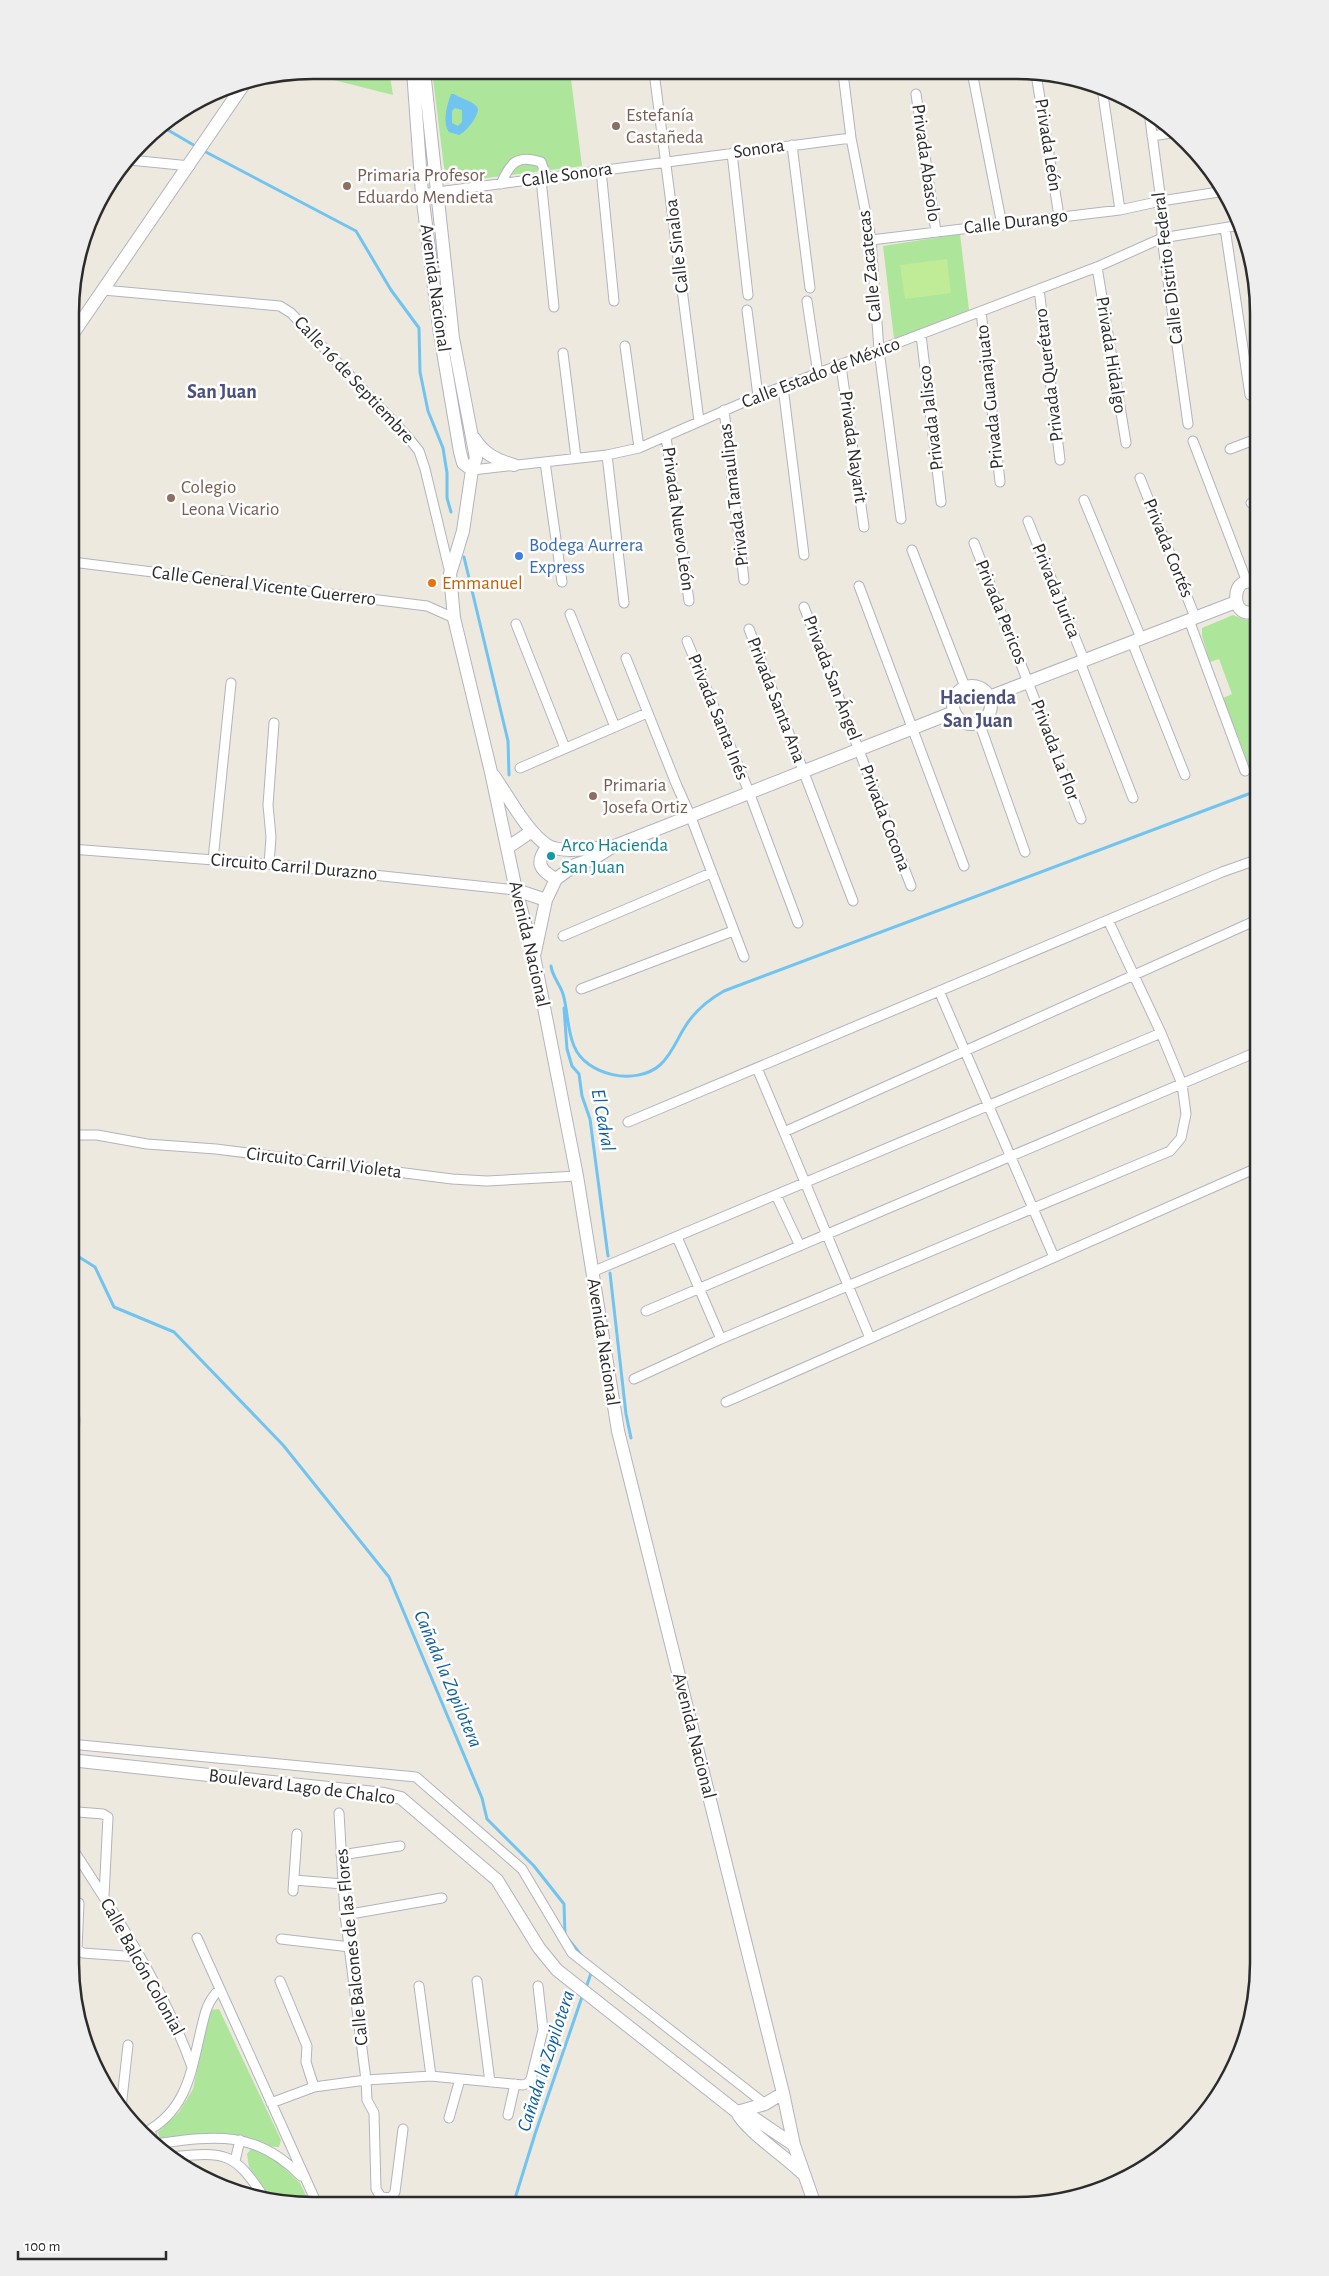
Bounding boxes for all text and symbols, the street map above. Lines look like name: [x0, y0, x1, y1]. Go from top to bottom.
street label: Privada León: [1031, 97, 1065, 193]
street label: Privada Abasolo: [908, 103, 944, 223]
place label: Estefanía Castañeda: [626, 106, 704, 147]
marker: Estefanía Castañeda: [610, 120, 622, 132]
street label: Sonora: [732, 136, 786, 162]
street label: Calle Sonora: [520, 159, 614, 191]
place label: Primaria Profesor Eduardo Mendieta: [357, 166, 494, 207]
marker: Primaria Profesor Eduardo Mendieta: [341, 180, 353, 192]
street label: Calle Distrito Federal: [1149, 191, 1187, 345]
street label: Calle Sinaloa: [662, 198, 692, 294]
street label: Calle Durango: [963, 206, 1069, 238]
street label: Calle Zacatecas: [855, 209, 885, 323]
street label: Avenida Nacional: [417, 223, 453, 353]
street label: Privada Hidalgo: [1092, 295, 1130, 415]
street label: Privada Querétaro: [1031, 307, 1067, 443]
street label: Calle 16 de Septiembre: [290, 313, 418, 447]
street label: Privada Guanajuato: [973, 324, 1007, 470]
street label: Calle Estado de México: [739, 334, 903, 412]
street label: Privada Jalisco: [915, 364, 947, 472]
district label: San Juan: [187, 382, 257, 402]
street label: Privada Nayarit: [836, 390, 870, 504]
street label: Privada Tamaulipas: [716, 423, 752, 567]
street label: Privada Nuevo León: [658, 446, 698, 592]
place label: Colegio Leona Vicario: [181, 478, 279, 519]
marker: Colegio Leona Vicario: [165, 492, 177, 504]
street label: Privada Cortés: [1140, 496, 1196, 600]
place label: Bodega Aurrera Express: [529, 536, 644, 577]
street label: Privada Jurica: [1028, 541, 1084, 641]
marker: Bodega Aurrera Express: [513, 550, 525, 562]
street label: Privada Pericos: [971, 557, 1031, 667]
street label: Calle General Vicente Guerrero: [151, 563, 377, 609]
place label: Emmanuel: [442, 574, 523, 593]
marker: Emmanuel: [426, 577, 438, 589]
street label: Privada San Ángel: [799, 612, 866, 743]
street label: Privada Santa Ana: [743, 635, 809, 766]
street label: Privada Santa Inés: [684, 651, 752, 783]
district label: Hacienda San Juan: [940, 688, 1017, 731]
street label: Privada La Flor: [1027, 697, 1083, 803]
street label: Privada Cocona: [856, 762, 914, 874]
place label: Primaria Josefa Ortiz: [603, 776, 688, 817]
marker: Primaria Josefa Ortiz: [587, 790, 599, 802]
place label: Arco Hacienda San Juan: [561, 836, 668, 877]
street label: Circuito Carril Durazno: [210, 850, 378, 884]
marker: Arco Hacienda San Juan: [545, 850, 557, 862]
street label: Avenida Nacional: [505, 879, 553, 1009]
water label: El Cedral: [588, 1087, 618, 1153]
street label: Circuito Carril Violeta: [245, 1144, 403, 1182]
street label: Avenida Nacional: [584, 1277, 622, 1407]
water label: Cañada la Zopilotera: [410, 1607, 486, 1751]
street label: Avenida Nacional: [669, 1671, 719, 1801]
street label: Boulevard Lago de Chalco: [208, 1766, 396, 1808]
street label: Calle Balcones de las Flores: [332, 1847, 372, 2047]
street label: Calle Balcón Colonial: [96, 1895, 188, 2039]
water label: Cañada la Zopilotera: [514, 1988, 578, 2134]
scale bar: [18, 2228, 165, 2260]
text: 100 m: [25, 2239, 60, 2254]

